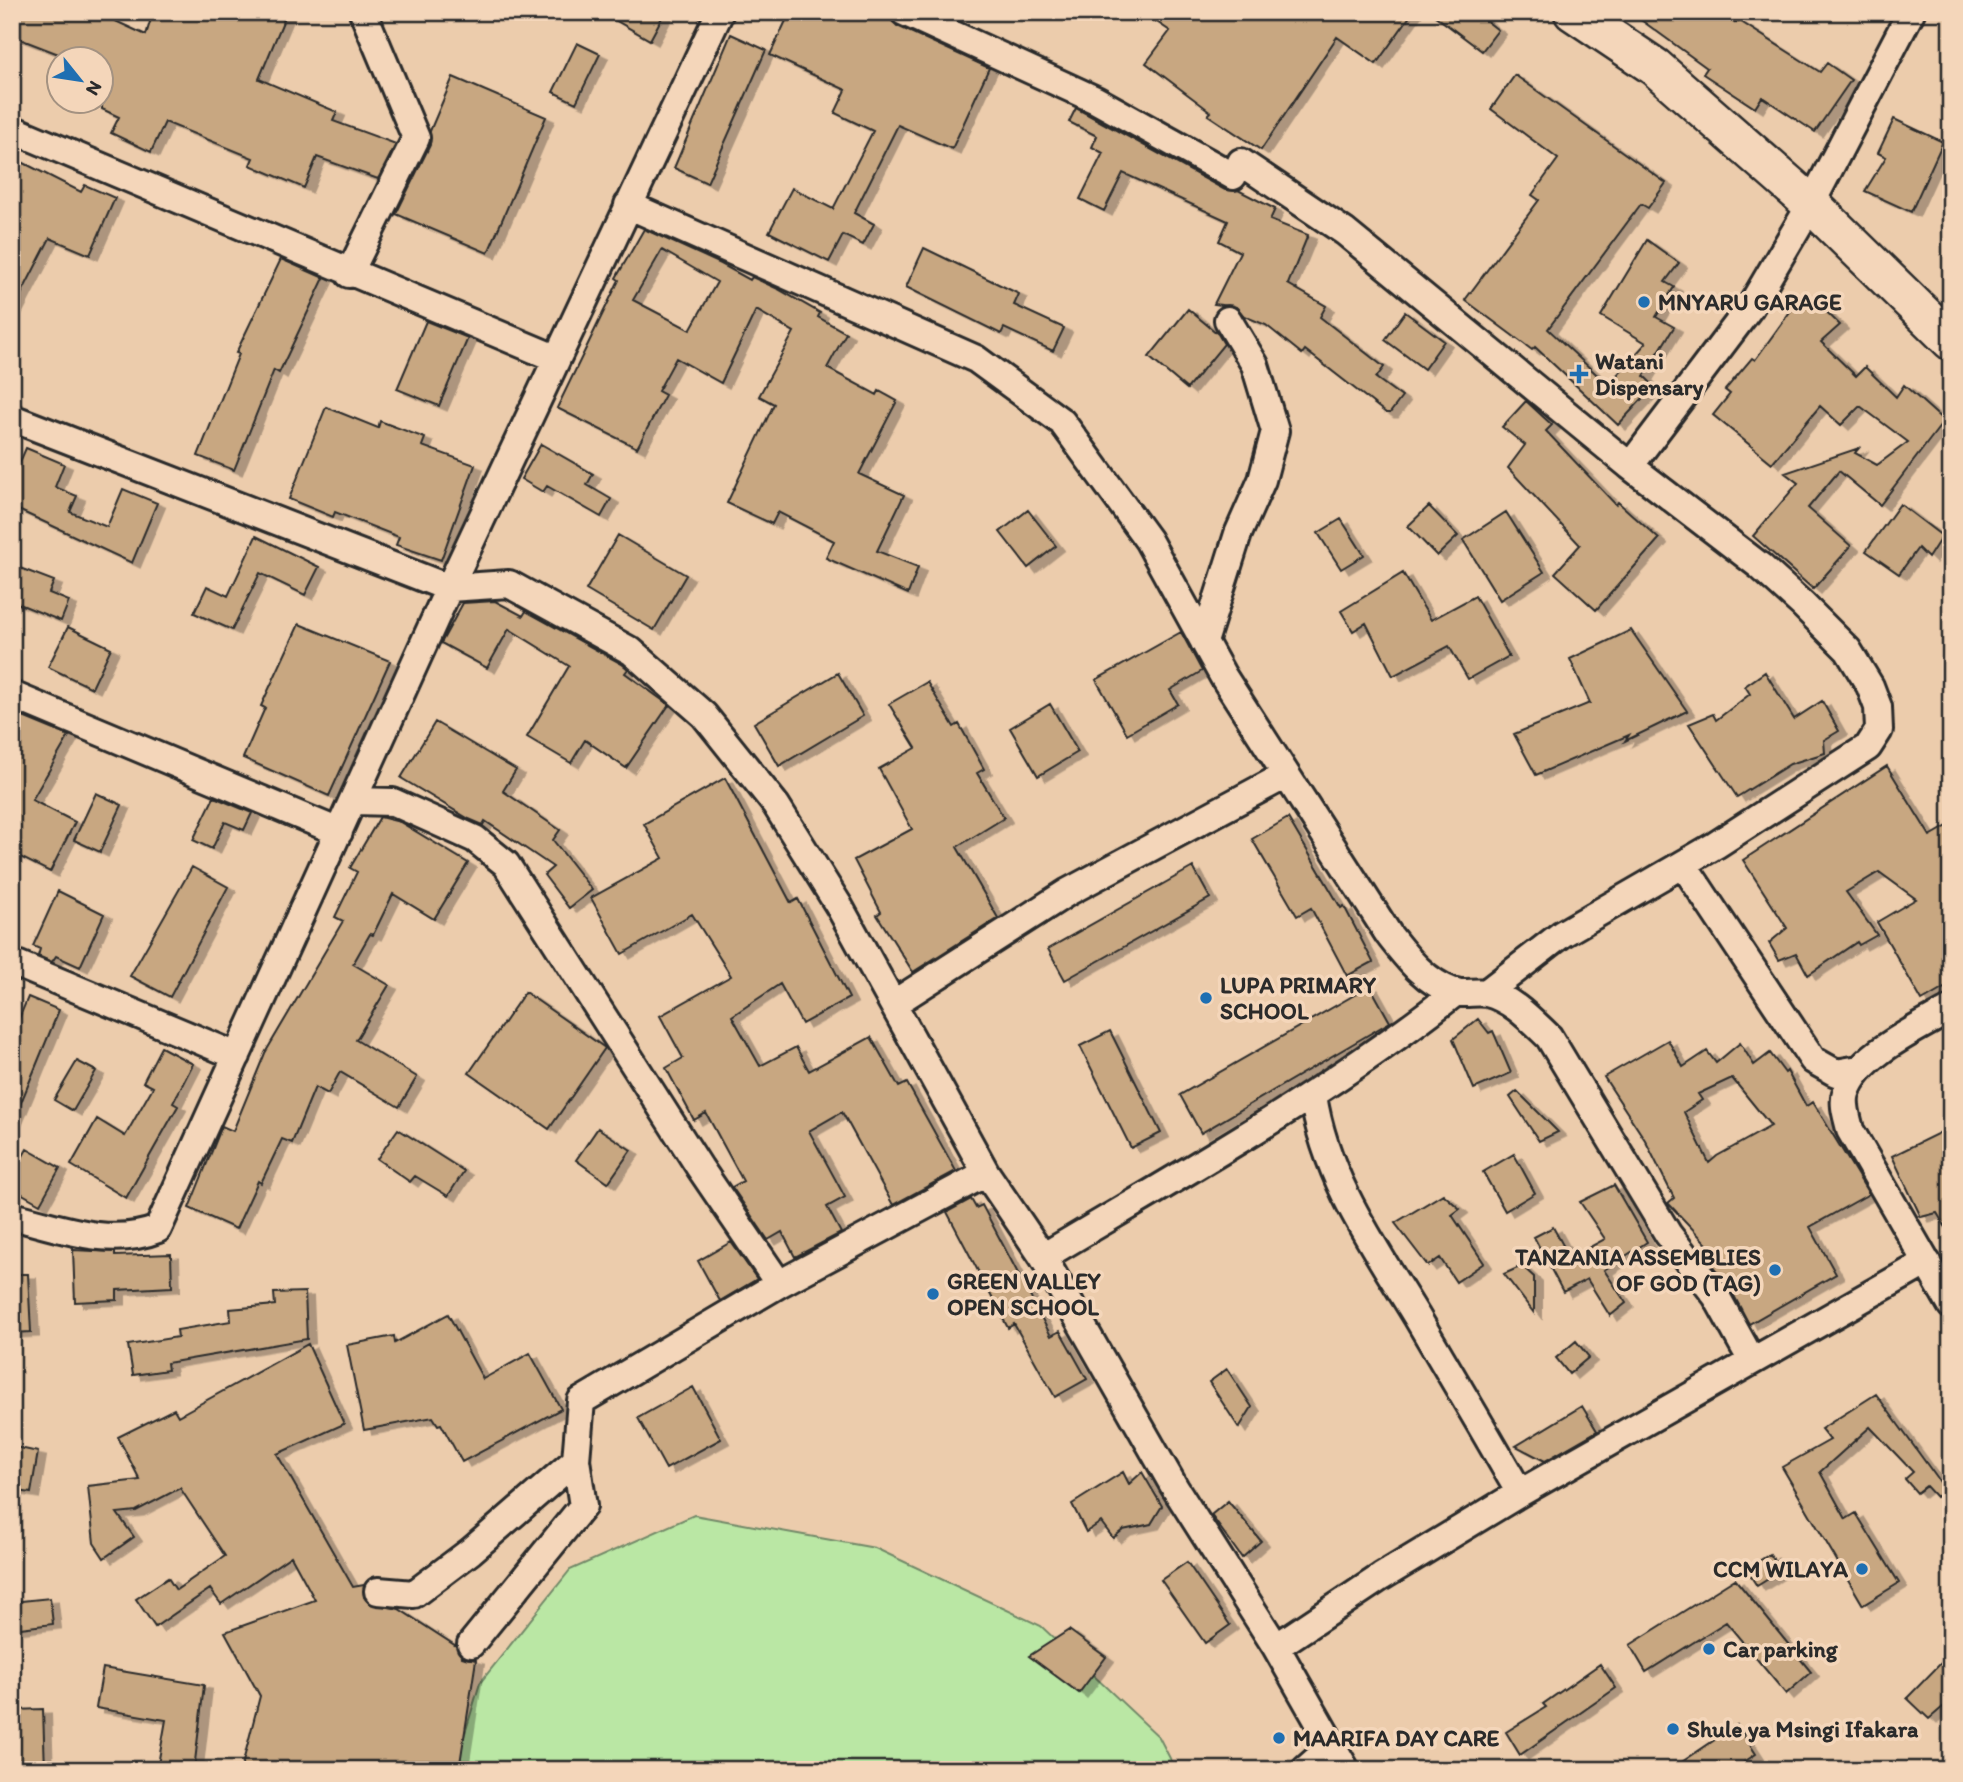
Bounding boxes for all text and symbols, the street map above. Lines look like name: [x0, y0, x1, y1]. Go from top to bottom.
north arrow: [46, 46, 116, 116]
text: N: [81, 77, 107, 100]
place label: MNYARU GARAGE: [1658, 288, 1842, 316]
marker: MNYARU GARAGE: [1636, 294, 1652, 310]
place label: Watani Dispensary: [1595, 347, 1703, 401]
marker: Watani Dispensary: [1569, 364, 1589, 384]
place label: LUPA PRIMARY SCHOOL: [1220, 971, 1377, 1025]
marker: LUPA PRIMARY SCHOOL: [1198, 990, 1214, 1006]
place label: TANZANIA ASSEMBLIES OF GOD (TAG): [1514, 1243, 1761, 1297]
marker: TANZANIA ASSEMBLIES OF GOD (TAG): [1767, 1262, 1783, 1278]
place label: GREEN VALLEY OPEN SCHOOL: [947, 1267, 1102, 1321]
marker: GREEN VALLEY OPEN SCHOOL: [925, 1286, 941, 1302]
place label: CCM WILAYA: [1713, 1555, 1848, 1583]
marker: CCM WILAYA: [1854, 1561, 1870, 1577]
place label: Car parking: [1723, 1635, 1839, 1663]
marker: Car parking: [1701, 1641, 1717, 1657]
place label: Shule ya Msingi Ifakara: [1687, 1715, 1919, 1743]
marker: Shule ya Msingi Ifakara: [1665, 1721, 1681, 1737]
place label: MAARIFA DAY CARE: [1293, 1724, 1500, 1752]
marker: MAARIFA DAY CARE: [1271, 1730, 1287, 1746]

